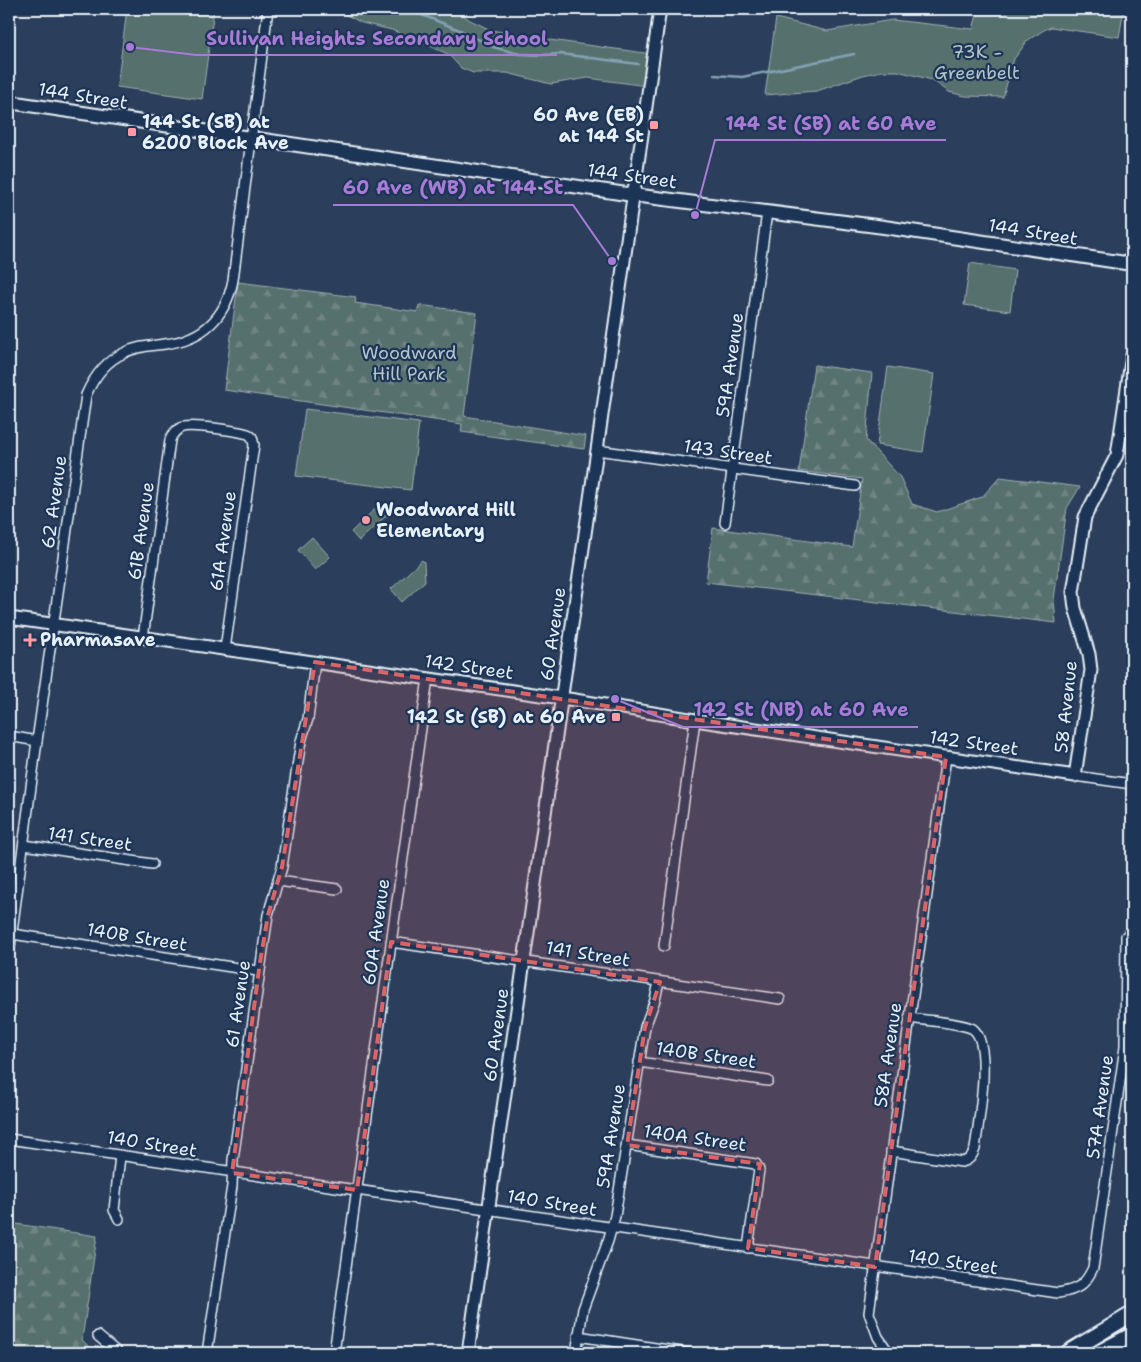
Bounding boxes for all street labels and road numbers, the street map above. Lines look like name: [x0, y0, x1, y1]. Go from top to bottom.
street label: 144 Street: [36, 77, 130, 115]
street label: 144 Street: [586, 158, 679, 194]
street label: 144 Street: [986, 213, 1080, 251]
street label: 59A Avenue: [711, 311, 749, 419]
street label: 143 Street: [682, 434, 774, 470]
street label: 62 Avenue: [36, 454, 72, 550]
street label: 61B Avenue: [122, 480, 160, 582]
street label: 61A Avenue: [204, 489, 242, 593]
street label: 60 Avenue: [535, 586, 571, 682]
street label: 142 Street: [423, 649, 515, 685]
street label: 58 Avenue: [1049, 660, 1083, 754]
street label: 142 Street: [928, 725, 1020, 761]
street label: 141 Street: [46, 821, 134, 857]
street label: 60A Avenue: [357, 877, 395, 987]
street label: 140B Street: [85, 917, 189, 957]
street label: 141 Street: [544, 935, 632, 973]
street label: 61 Avenue: [220, 959, 256, 1049]
street label: 60 Avenue: [478, 987, 514, 1083]
street label: 58A Avenue: [869, 1001, 907, 1109]
street label: 140B Street: [654, 1036, 758, 1074]
street label: 57A Avenue: [1081, 1054, 1119, 1160]
street label: 59A Avenue: [591, 1082, 631, 1190]
street label: 140A Street: [642, 1119, 748, 1157]
street label: 140 Street: [105, 1125, 199, 1163]
street label: 140 Street: [505, 1184, 599, 1222]
street label: 140 Street: [906, 1244, 1000, 1280]

